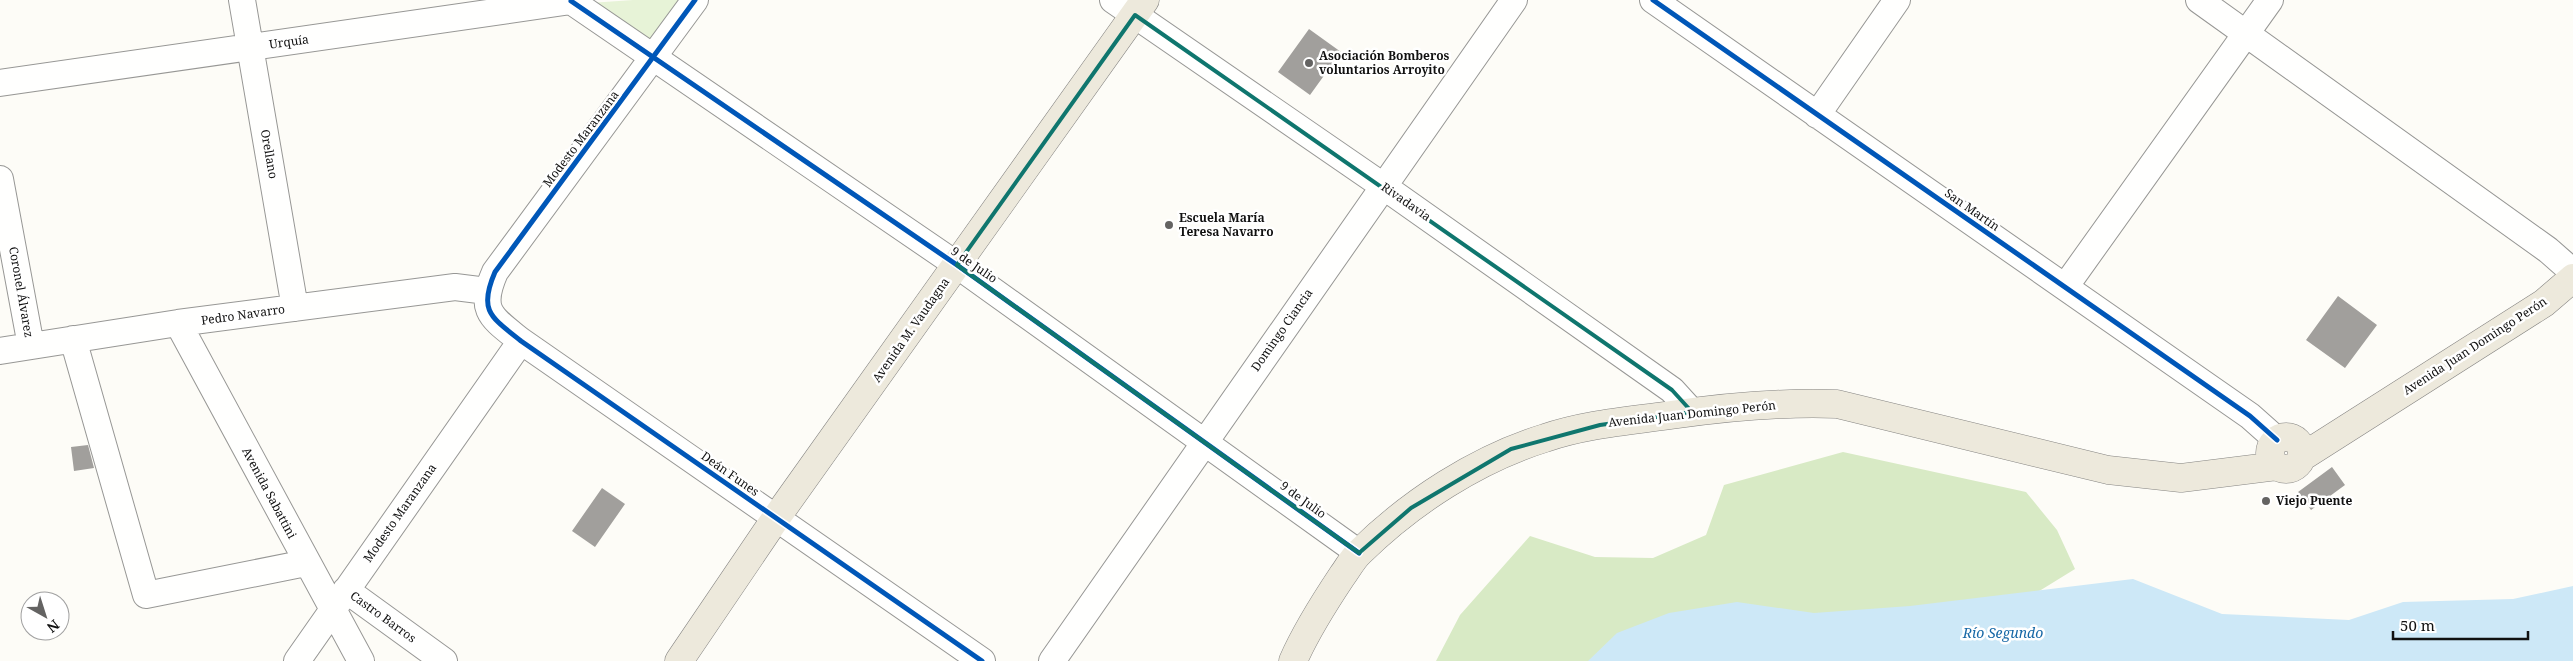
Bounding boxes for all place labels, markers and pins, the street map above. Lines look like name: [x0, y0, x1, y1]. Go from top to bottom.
place label: Asociación Bomberos voluntarios Arroyito: [1319, 47, 1450, 78]
marker: Asociación Bomberos voluntarios Arroyito: [1303, 57, 1315, 69]
place label: Escuela María Teresa Navarro: [1179, 209, 1274, 240]
marker: Escuela María Teresa Navarro: [1163, 219, 1175, 231]
place label: Viejo Puente: [2276, 492, 2352, 509]
marker: Viejo Puente: [2260, 495, 2272, 507]

